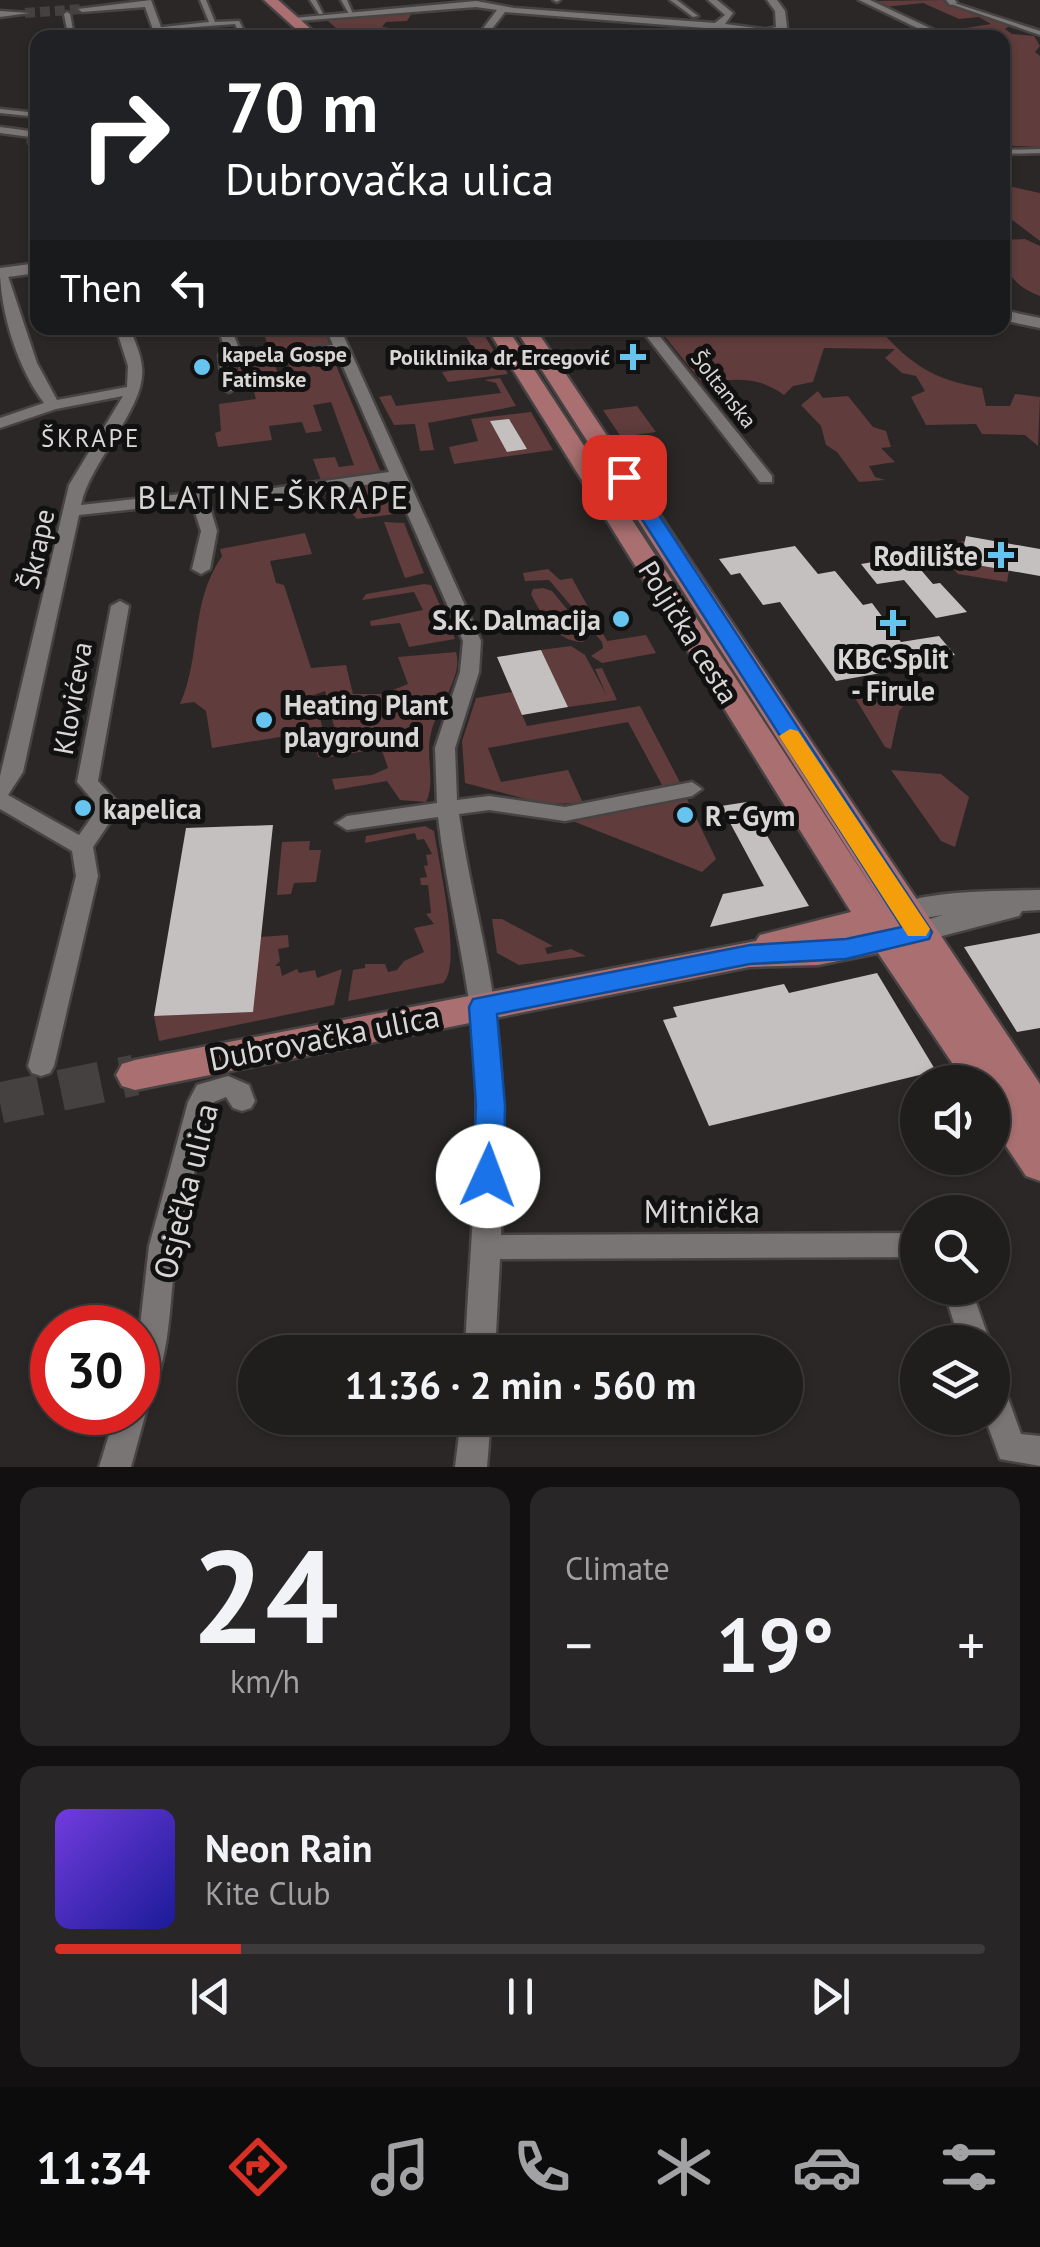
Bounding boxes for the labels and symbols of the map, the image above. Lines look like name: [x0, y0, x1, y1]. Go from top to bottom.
place label: kapela Gospe Fatimske: [222, 340, 347, 393]
place label: Poliklinika dr. Ercegović: [389, 343, 610, 371]
marker: Poliklinika dr. Ercegović: [620, 344, 646, 370]
street label: Šoltanska: [685, 345, 763, 433]
marker: kapela Gospe Fatimske: [191, 356, 213, 378]
district label: ŠKRAPE: [41, 422, 141, 454]
pin: [582, 435, 667, 520]
district label: BLATINE-ŠKRAPE: [138, 476, 410, 518]
street label: Škrape: [9, 506, 63, 592]
place label: Rodilište: [873, 537, 978, 574]
marker: Rodilište: [988, 542, 1014, 568]
street label: Poljička cesta: [630, 554, 748, 710]
place label: S.K. Dalmacija: [432, 601, 601, 638]
marker: S.K. Dalmacija: [610, 608, 632, 630]
marker: KBC Split - Firule: [880, 610, 906, 636]
street label: Klovićeva: [44, 639, 100, 757]
place label: KBC Split - Firule: [837, 640, 949, 709]
place label: Heating Plant playground: [284, 686, 448, 755]
marker: Heating Plant playground: [253, 709, 275, 731]
place label: kapelica: [103, 790, 202, 827]
marker: kapelica: [72, 797, 94, 819]
place label: R - Gym: [705, 797, 795, 834]
marker: R - Gym: [674, 804, 696, 826]
street label: Dubrovačka ulica: [205, 994, 443, 1080]
street label: Osječka ulica: [143, 1099, 227, 1283]
position arrow: [436, 1124, 540, 1228]
street label: Mitnička: [644, 1190, 760, 1232]
speed limit sign: 30: [30, 1305, 160, 1435]

